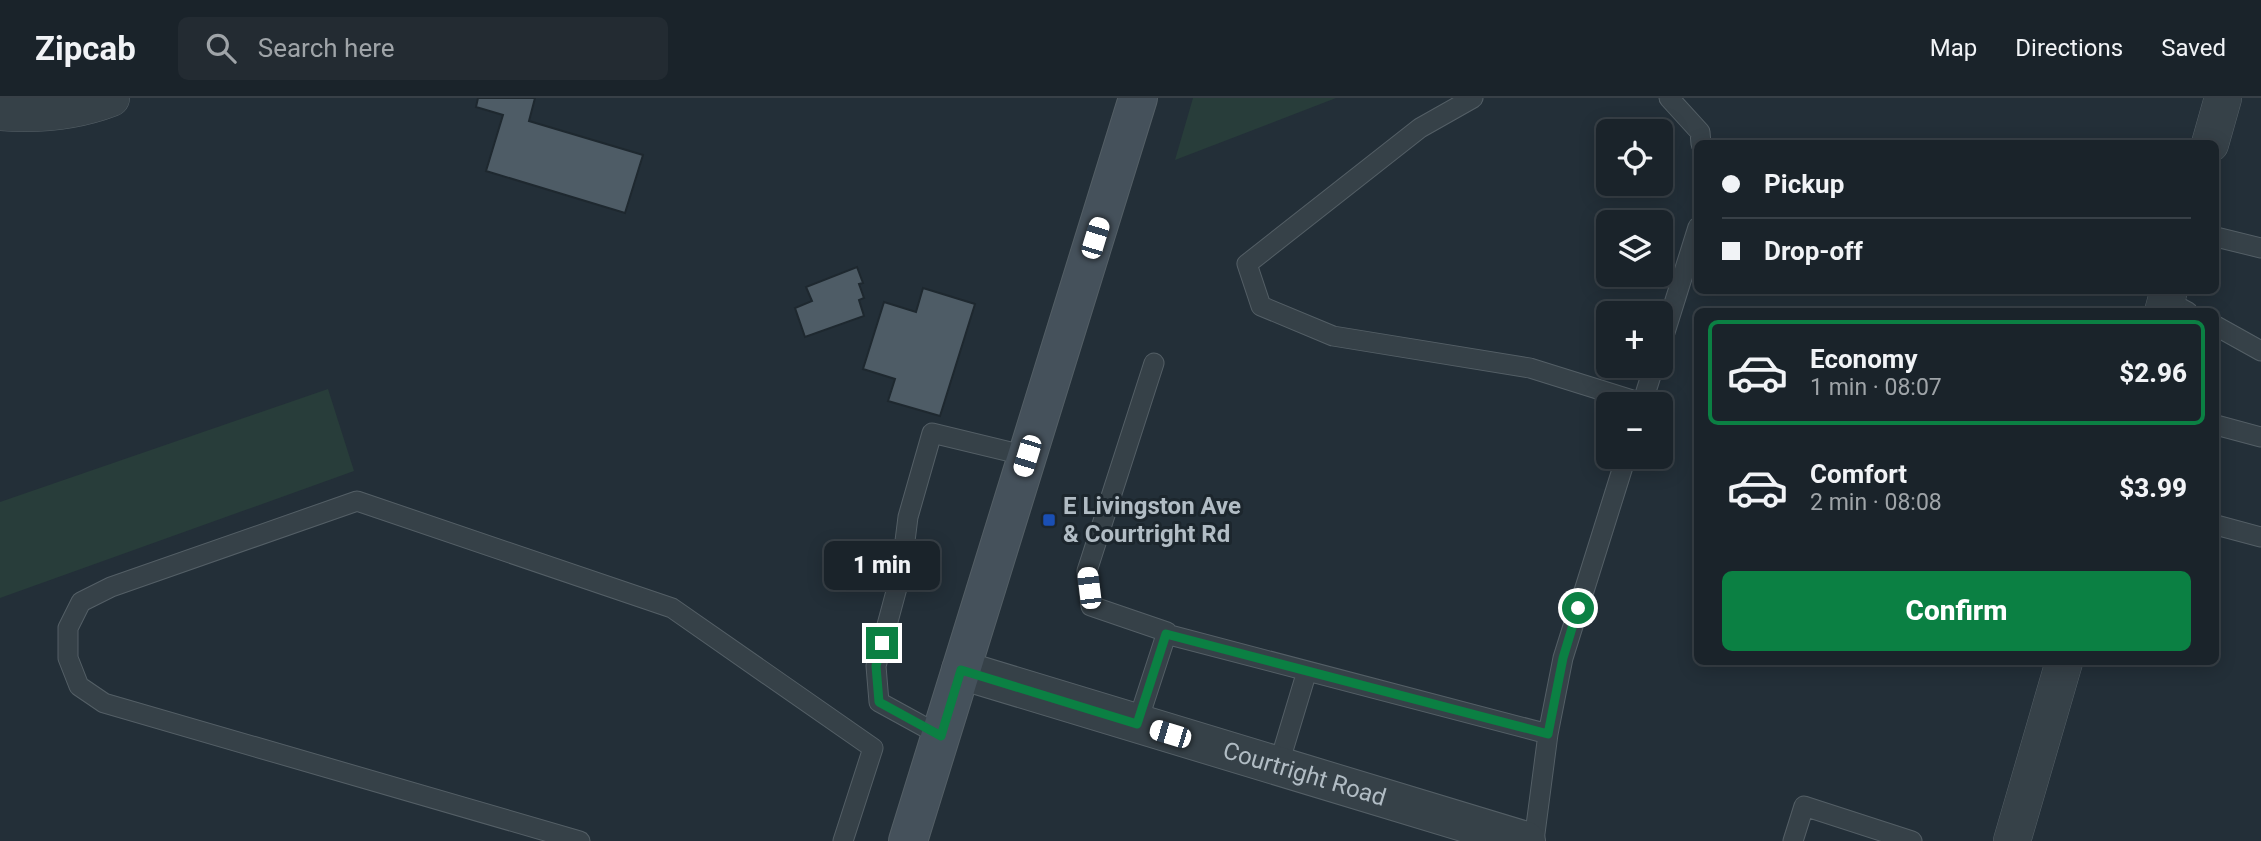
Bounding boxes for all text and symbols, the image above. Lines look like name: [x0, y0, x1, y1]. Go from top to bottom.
search box: [178, 17, 668, 80]
text: Zipcab: [35, 29, 136, 68]
icon: search: [202, 29, 240, 67]
text: Search here: [258, 33, 395, 63]
text: Map: [1930, 34, 1977, 62]
text: Directions: [2015, 34, 2123, 62]
text: Saved: [2161, 34, 2226, 62]
map controls: [1596, 119, 1673, 469]
button: locate: [1596, 119, 1673, 196]
text: Pickup: [1764, 169, 1844, 199]
button: layers: [1596, 210, 1673, 287]
car: [1079, 215, 1112, 261]
text: Drop-off: [1764, 236, 1863, 266]
button: +: [1596, 301, 1673, 378]
icon: car: [1726, 341, 1789, 404]
text: Economy: [1810, 344, 1917, 374]
text: $2.96: [2119, 358, 2187, 388]
text: 1 min · 08:07: [1810, 374, 1942, 401]
button: −: [1596, 392, 1673, 469]
car: [1011, 433, 1044, 479]
icon: car: [1726, 456, 1789, 519]
text: Comfort: [1810, 459, 1907, 489]
text: $3.99: [2119, 473, 2187, 503]
text: 2 min · 08:08: [1810, 489, 1942, 516]
place label: E Livingston Ave & Courtright Rd: [1063, 492, 1241, 548]
marker: E Livingston Ave & Courtright Rd: [1041, 512, 1057, 528]
callout: 1 min: [824, 542, 940, 590]
text: 1 min: [853, 552, 911, 579]
car: [1077, 566, 1102, 610]
button: Confirm: [1722, 571, 2191, 651]
route start: [1562, 592, 1594, 624]
route end: [866, 627, 898, 659]
car: [1147, 718, 1194, 750]
street label: Courtright Road: [1220, 736, 1389, 812]

